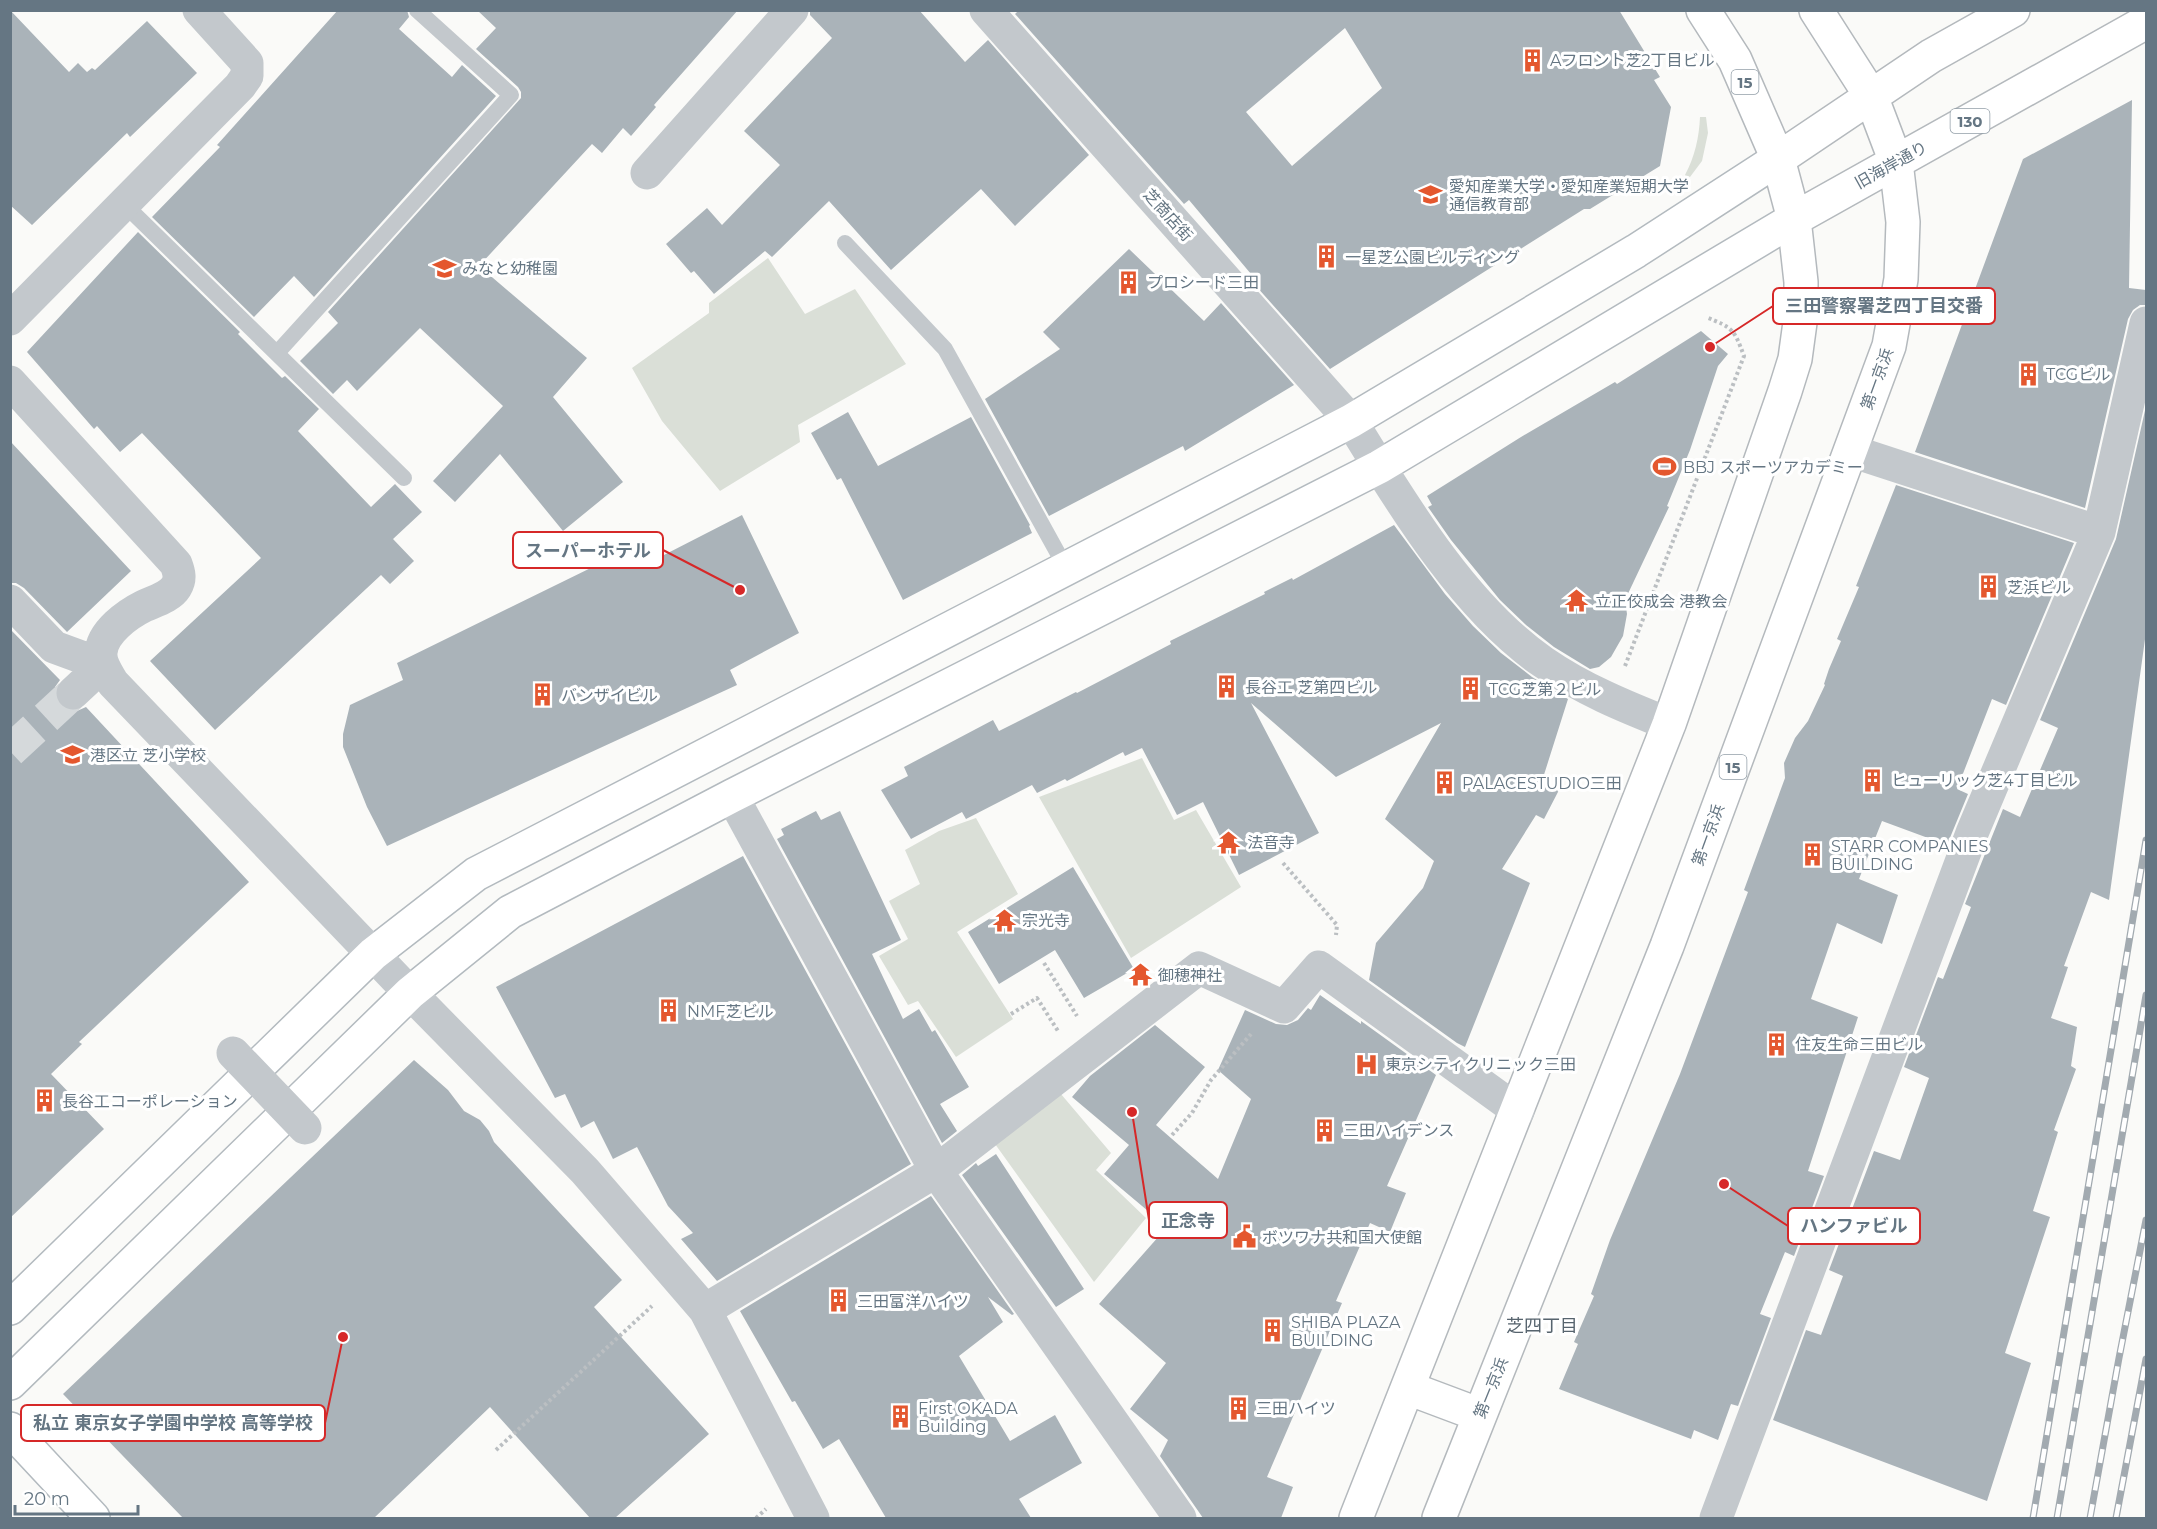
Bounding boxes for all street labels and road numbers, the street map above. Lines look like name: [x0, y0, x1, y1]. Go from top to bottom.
road number: 15: [1732, 70, 1758, 94]
road number: 130: [1950, 109, 1990, 133]
street label: 旧海岸通り: [1851, 137, 1931, 193]
street label: 芝商店街: [1140, 185, 1196, 245]
street label: 第一京浜: [1857, 346, 1897, 412]
road number: 15: [1720, 755, 1746, 779]
street label: 第一京浜: [1688, 802, 1728, 868]
street label: 第一京浜: [1470, 1355, 1512, 1421]

